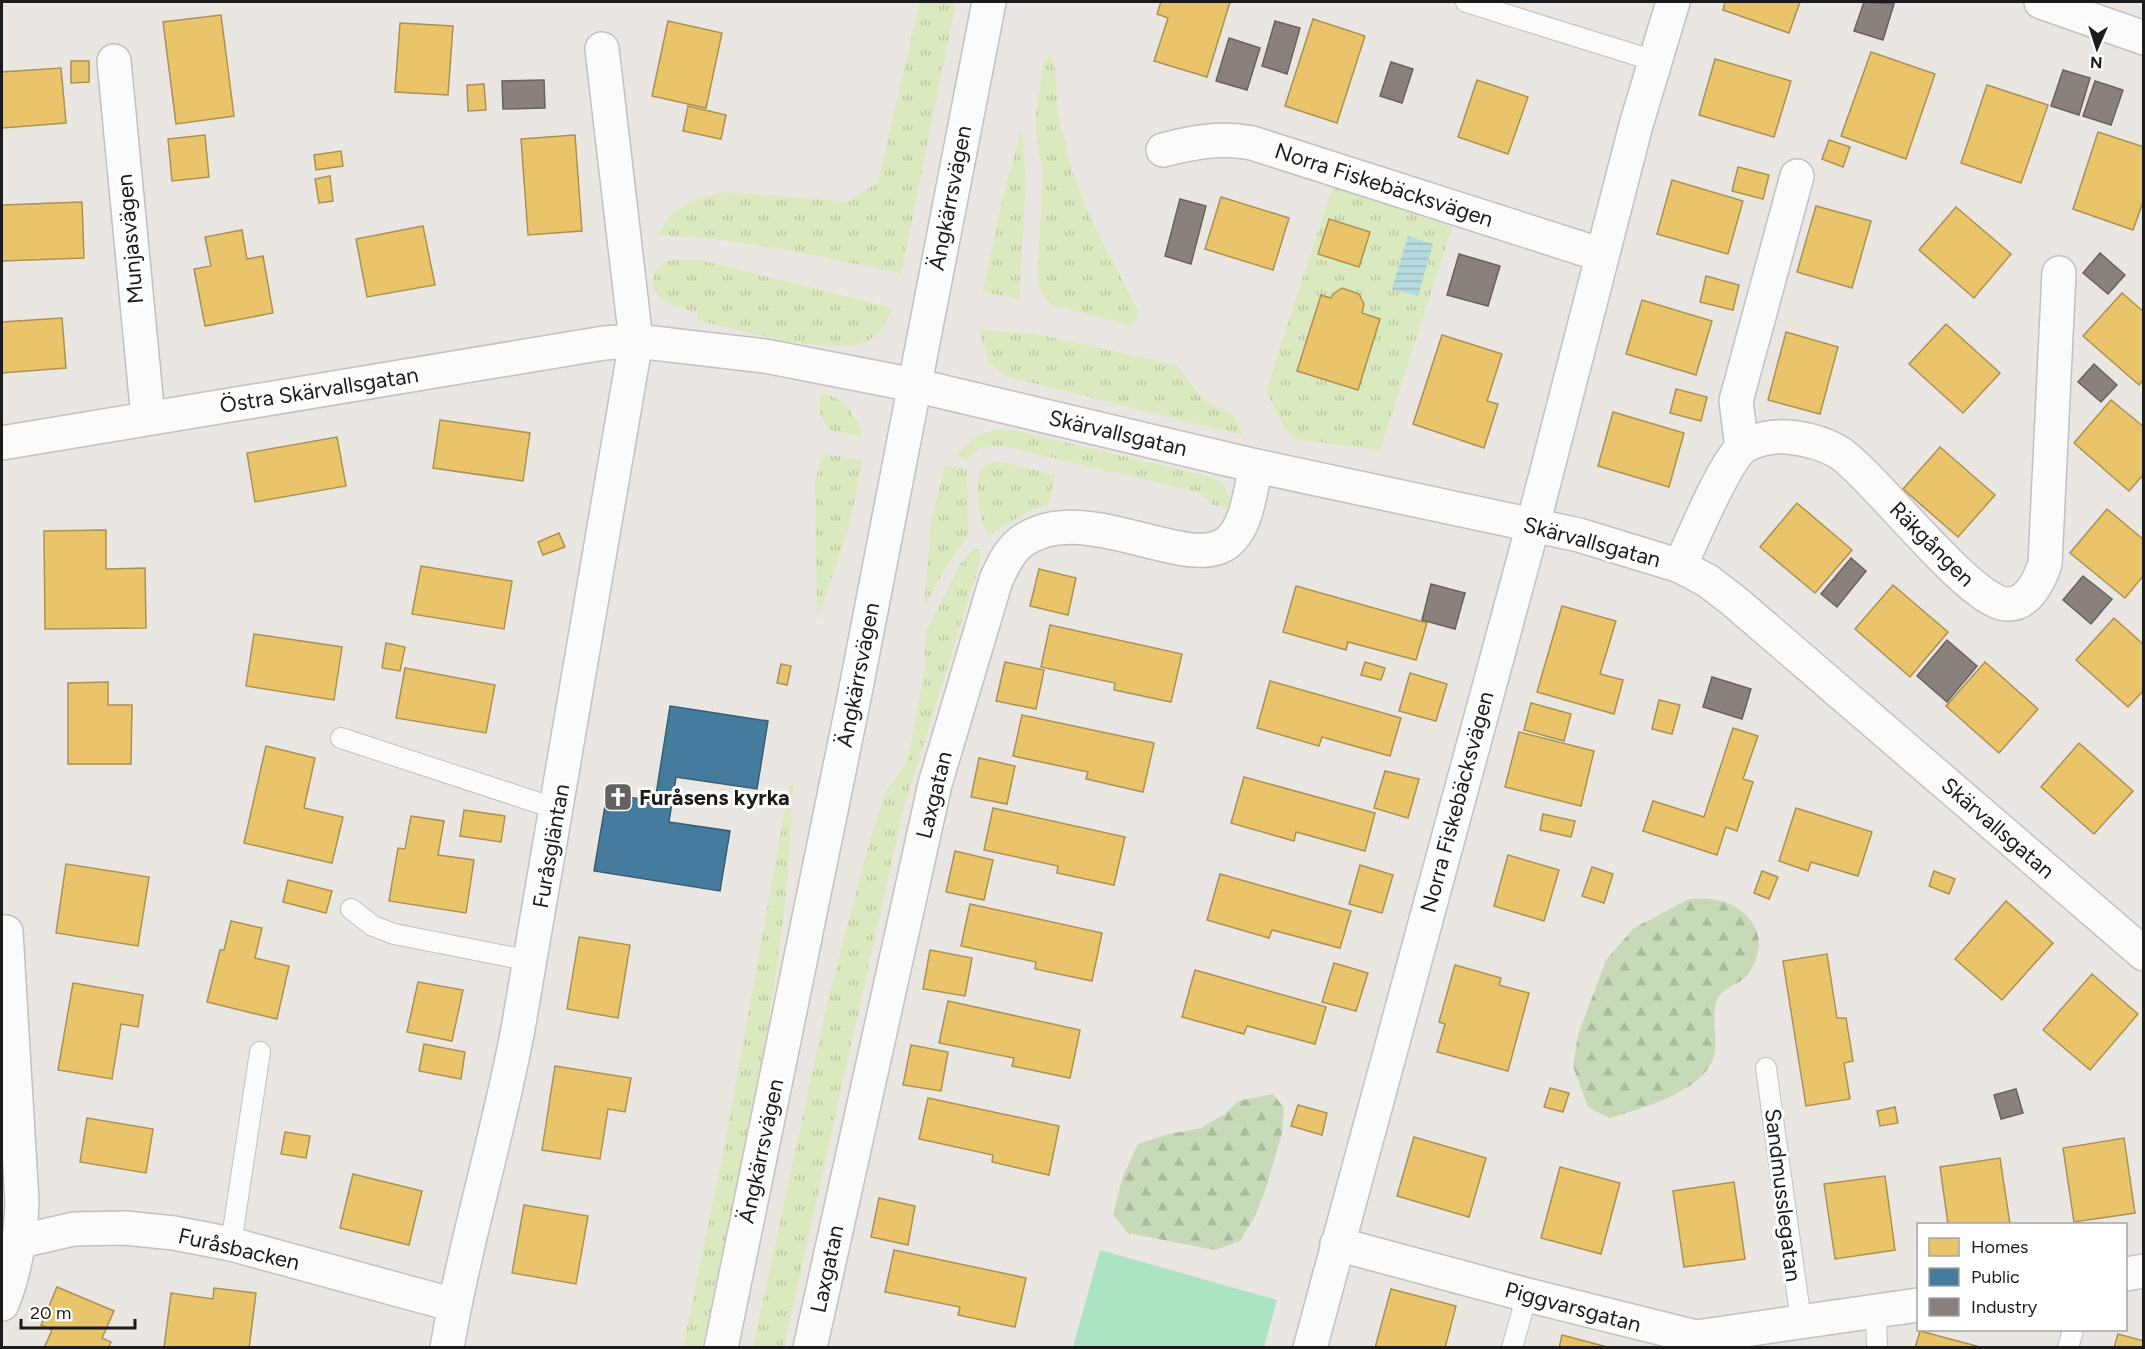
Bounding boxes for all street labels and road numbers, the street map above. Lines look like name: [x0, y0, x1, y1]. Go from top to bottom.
street label: Ängkärrsvägen: [923, 123, 977, 273]
street label: Norra Fiskebäcksvägen: [1271, 137, 1497, 233]
street label: Munjasvägen: [111, 173, 149, 305]
street label: Östra Skärvallsgatan: [218, 361, 420, 419]
street label: Skärvallsgatan: [1046, 404, 1190, 462]
street label: Räkgången: [1884, 496, 1980, 592]
street label: Skärvallsgatan: [1520, 511, 1664, 573]
street label: Ängkärrsvägen: [831, 600, 885, 750]
street label: Norra Fiskebäcksvägen: [1414, 688, 1500, 916]
street label: Laxgatan: [910, 749, 958, 841]
street label: Skärvallsgatan: [1936, 772, 2060, 884]
street label: Furåsgläntan: [527, 782, 575, 910]
street label: Ängkärrsvägen: [733, 1076, 789, 1226]
street label: Sandmusslegatan: [1759, 1107, 1807, 1283]
street label: Furåsbacken: [176, 1222, 302, 1276]
street label: Laxgatan: [805, 1223, 849, 1315]
street label: Piggvarsgatan: [1502, 1276, 1644, 1338]

